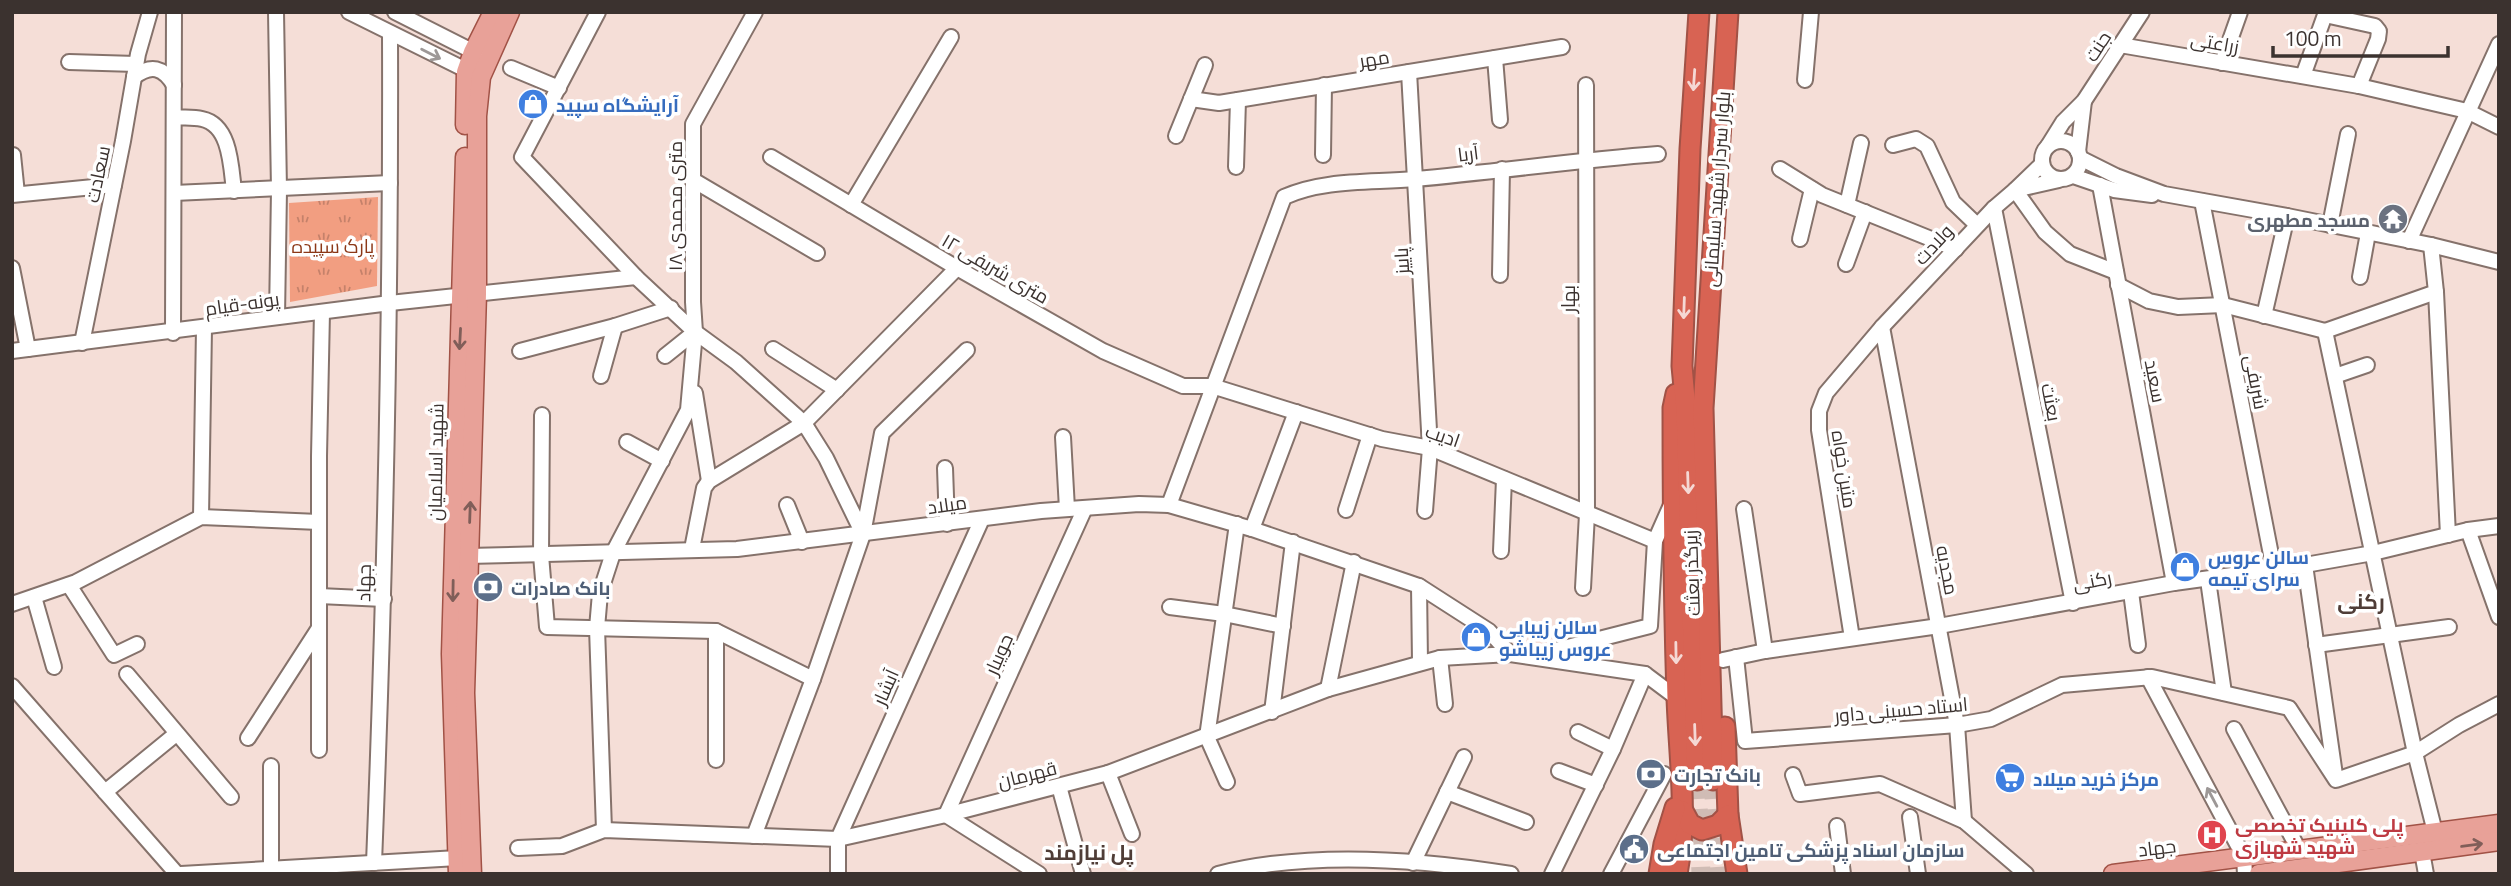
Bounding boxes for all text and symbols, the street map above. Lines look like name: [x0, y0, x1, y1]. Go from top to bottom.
scale bar: [2273, 14, 2448, 58]
text: 100 m: [2284, 22, 2341, 54]
street label: زراعتی: [2188, 23, 2242, 61]
street label: جنت: [2076, 25, 2118, 67]
street label: مهر: [1356, 41, 1391, 75]
one-way arrow: [420, 48, 441, 62]
one-way arrow: [1688, 69, 1701, 92]
shop icon: آرایشگاه سپید: [516, 87, 550, 121]
place label: آرایشگاه سپید: [556, 90, 679, 119]
street label: بلوار سردار شهید سلیمانی: [1695, 90, 1737, 288]
street label: آریا: [1456, 137, 1480, 169]
street label: ۱۸ متری محمدی: [660, 141, 689, 271]
street label: سعادت: [77, 143, 117, 205]
temple icon: مسجد مطهری: [2376, 202, 2410, 236]
place label: مسجد مطهری: [2247, 205, 2370, 234]
street label: ولادت: [1906, 217, 1960, 271]
street label: ۱۲ متری شریفی: [937, 225, 1055, 311]
park label: پارک سپیده: [292, 231, 374, 260]
street label: پاییز: [1386, 247, 1416, 276]
street label: پونه-قیام: [203, 283, 281, 323]
street label: بهار: [1553, 285, 1582, 314]
one-way arrow: [1678, 296, 1691, 319]
one-way arrow: [454, 327, 467, 350]
street label: شریفی: [2238, 352, 2276, 412]
street label: سعید: [2138, 357, 2174, 405]
street label: بعثت: [2034, 380, 2070, 424]
street label: شهید اسلامیان: [419, 403, 451, 521]
street label: ادیب: [1422, 416, 1464, 454]
street label: متین خواه: [1825, 428, 1865, 510]
one-way arrow: [1682, 471, 1695, 494]
street label: میلاد: [925, 487, 969, 521]
one-way arrow: [463, 500, 476, 523]
street label: زیرگذر بعثت: [1675, 529, 1707, 617]
place label: سالن عروس سرای تیمه: [2208, 542, 2309, 593]
street label: مجدیه: [1929, 543, 1967, 597]
shop icon: سالن عروس سرای تیمه: [2168, 550, 2202, 584]
street label: رکنی: [2070, 562, 2114, 598]
street label: جهاد: [348, 564, 378, 602]
bank icon: بانک صادرات: [471, 570, 505, 604]
place label: بانک صادرات: [511, 573, 610, 602]
one-way arrow: [446, 579, 460, 602]
district label: رکنی: [2337, 585, 2385, 617]
place label: سالن زیبایی عروس زیباشو: [1499, 612, 1612, 663]
shop icon: سالن زیبایی عروس زیباشو: [1459, 620, 1493, 654]
street label: جویبار: [976, 629, 1020, 680]
one-way arrow: [1669, 642, 1683, 665]
street label: آبشار: [864, 664, 906, 711]
street label: استاد حسینی داور: [1832, 689, 1969, 729]
one-way arrow: [1689, 723, 1702, 746]
street label: قهرمان: [994, 753, 1060, 795]
bank icon: بانک تجارت: [1634, 757, 1668, 791]
place label: بانک تجارت: [1674, 760, 1761, 789]
supermarket icon: مرکز خرید میلاد: [1993, 761, 2027, 795]
place label: مرکز خرید میلاد: [2033, 764, 2159, 793]
one-way arrow: [2205, 787, 2218, 808]
place label: پلی کلینیک تخصصی شهید شهبازی: [2235, 810, 2404, 861]
hospital icon: پلی کلینیک تخصصی شهید شهبازی: [2195, 818, 2229, 852]
street label: جهاد: [2136, 830, 2178, 864]
public building icon: سازمان اسناد پزشکی تامین اجتماعی: [1617, 832, 1651, 866]
place label: سازمان اسناد پزشکی تامین اجتماعی: [1657, 835, 1964, 864]
district label: پل نیازمند: [1044, 836, 1134, 868]
one-way arrow: [2460, 838, 2483, 851]

